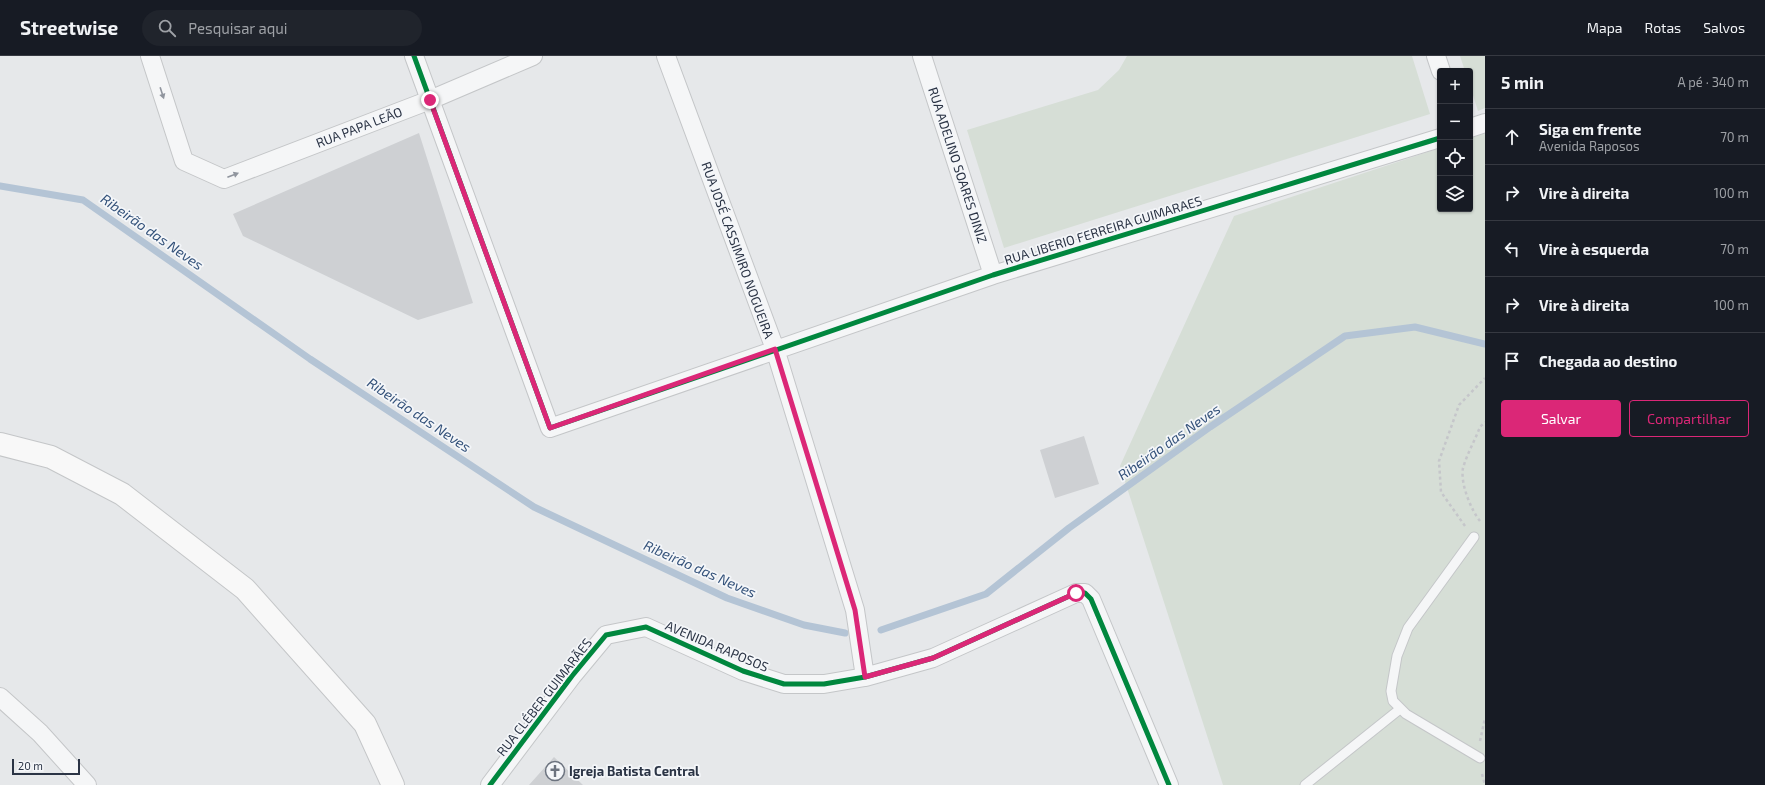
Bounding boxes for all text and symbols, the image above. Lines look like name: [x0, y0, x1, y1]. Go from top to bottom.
search box: [142, 10, 422, 46]
text: Streetwise: [20, 16, 118, 39]
icon: search: [156, 17, 178, 39]
text: Pesquisar aqui: [188, 19, 287, 37]
text: Mapa: [1587, 19, 1623, 36]
text: Rotas: [1645, 19, 1681, 36]
text: Salvos: [1703, 19, 1745, 36]
map controls: [1437, 68, 1473, 212]
button: +: [1437, 68, 1473, 104]
text: 5 min: [1501, 72, 1544, 92]
text: A pé · 340 m: [1678, 74, 1749, 90]
street label: RUA ADELINO SOARES DINIZ: [925, 85, 991, 245]
one-way arrow: [159, 87, 165, 99]
route end: [421, 91, 439, 109]
street label: RUA PAPA LEÃO: [314, 103, 404, 151]
button: −: [1437, 104, 1473, 140]
text: Siga em frente: [1539, 120, 1641, 138]
icon: ahead: [1501, 126, 1523, 148]
text: 70 m: [1720, 129, 1749, 145]
text: Avenida Raposos: [1539, 138, 1640, 154]
button: locate: [1437, 140, 1473, 176]
street label: RUA JOSÉ CASSIMIRO NOGUEIRA: [698, 159, 778, 341]
one-way arrow: [227, 172, 239, 178]
button: layers: [1437, 176, 1473, 212]
icon: right: [1501, 182, 1523, 204]
text: Vire à direita: [1539, 184, 1629, 202]
text: 100 m: [1714, 185, 1749, 201]
water label: Ribeirão das Neves: [98, 190, 207, 273]
street label: RUA LIBERIO FERREIRA GUIMARAES: [1002, 192, 1204, 268]
icon: left: [1501, 238, 1523, 260]
text: Vire à esquerda: [1539, 240, 1649, 258]
text: 70 m: [1720, 241, 1749, 257]
icon: right: [1501, 294, 1523, 316]
text: Vire à direita: [1539, 296, 1629, 314]
text: 100 m: [1714, 297, 1749, 313]
icon: arrive: [1501, 350, 1523, 372]
text: Chegada ao destino: [1539, 352, 1677, 370]
water label: Ribeirão das Neves: [364, 374, 474, 456]
water label: Ribeirão das Neves: [1114, 400, 1223, 483]
button: Salvar: [1501, 400, 1621, 437]
button: Compartilhar: [1629, 400, 1749, 437]
water label: Ribeirão das Neves: [641, 536, 759, 601]
route start: [1067, 584, 1085, 602]
street label: AVENIDA RAPOSOS: [663, 617, 771, 675]
street label: RUA CLÉBER GUIMARÃES: [492, 634, 595, 759]
scale bar: [12, 757, 80, 776]
text: 20 m: [18, 759, 43, 772]
church icon: Igreja Batista Central: [544, 760, 566, 782]
place label: Igreja Batista Central: [569, 763, 700, 779]

